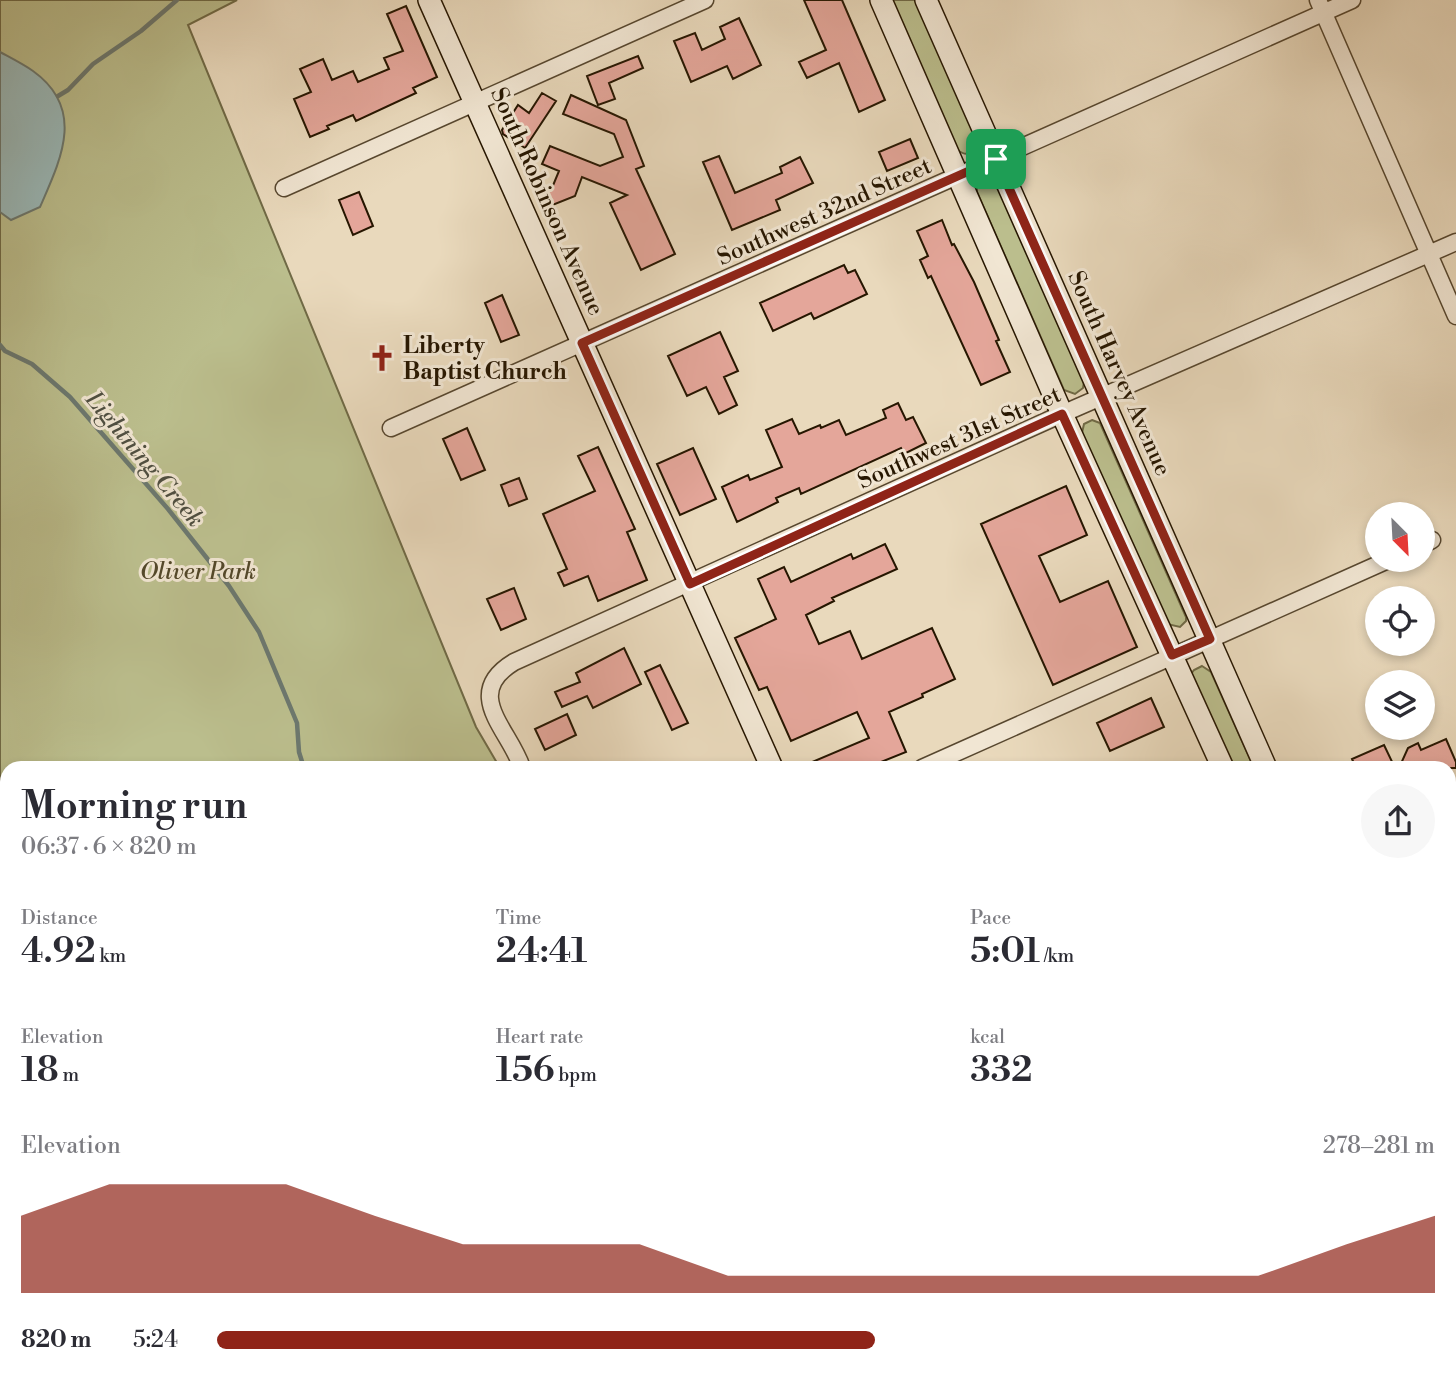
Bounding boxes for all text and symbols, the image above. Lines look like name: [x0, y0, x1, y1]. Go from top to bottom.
street label: South Robinson Avenue: [484, 83, 610, 320]
pin: [966, 129, 1026, 189]
icon: arrive: [977, 140, 1015, 178]
street label: Southwest 32nd Street: [713, 152, 936, 272]
street label: South Harvey Avenue: [1061, 267, 1177, 480]
place label: Liberty Baptist Church: [403, 332, 567, 386]
church icon: Liberty Baptist Church: [367, 343, 397, 373]
street label: Southwest 31st Street: [854, 381, 1065, 495]
water label: Lightning Creek: [78, 385, 210, 534]
north arrow: [1365, 502, 1435, 572]
map controls: [1365, 502, 1435, 740]
park label: Oliver Park: [140, 558, 256, 586]
button: locate: [1365, 586, 1435, 656]
button: layers: [1365, 670, 1435, 740]
text: Morning run: [21, 783, 247, 830]
button: share: [1361, 784, 1435, 858]
text: 06:37 · 6 × 820 m: [21, 833, 197, 861]
text: Distance: [21, 906, 98, 930]
text: Time: [496, 906, 541, 930]
text: Pace: [970, 906, 1011, 930]
text: 4.92: [21, 930, 96, 973]
text: 24:41: [496, 930, 587, 973]
text: 5:01: [970, 930, 1040, 973]
text: km: [96, 944, 126, 968]
text: /km: [1040, 944, 1074, 968]
text: Elevation: [21, 1025, 103, 1049]
text: Heart rate: [496, 1025, 583, 1049]
text: kcal: [970, 1025, 1005, 1049]
text: 18: [21, 1049, 59, 1092]
text: 156: [496, 1049, 555, 1092]
text: 332: [970, 1049, 1033, 1092]
text: m: [59, 1063, 79, 1087]
text: bpm: [555, 1063, 597, 1087]
text: Elevation: [21, 1132, 121, 1160]
text: 278–281 m: [1323, 1132, 1435, 1160]
text: 820 m: [21, 1326, 91, 1354]
text: 5:24: [133, 1326, 178, 1354]

